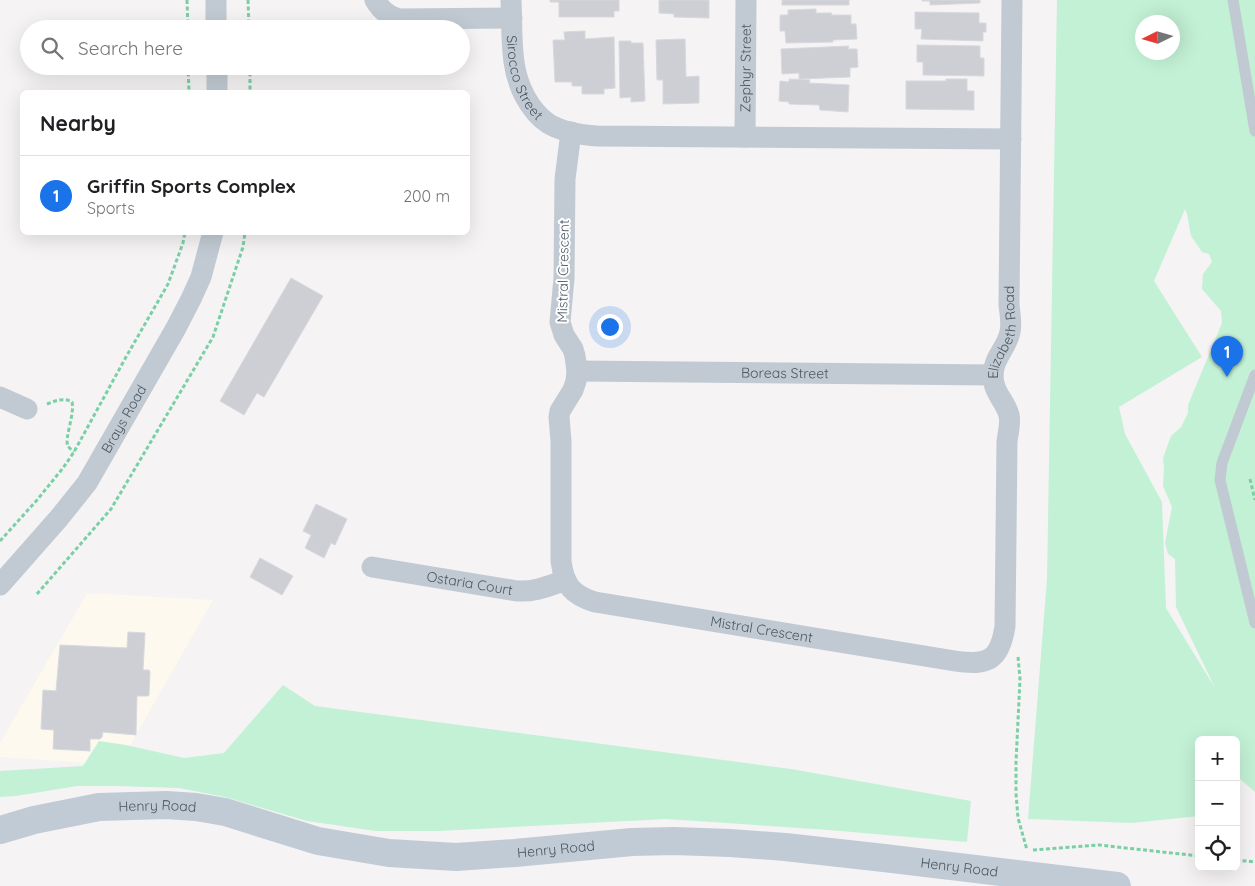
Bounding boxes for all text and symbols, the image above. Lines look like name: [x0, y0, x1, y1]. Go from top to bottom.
north arrow: [1135, 15, 1180, 60]
search box: [20, 20, 470, 75]
street label: Zephyr Street: [736, 23, 755, 112]
icon: search: [38, 34, 66, 62]
street label: Sirocco Street: [503, 35, 547, 124]
text: Search here: [78, 36, 183, 60]
text: Nearby: [40, 110, 116, 136]
text: Griffin Sports Complex: [87, 174, 295, 198]
text: 1: [53, 186, 59, 206]
text: 200 m: [403, 186, 450, 206]
text: Sports: [87, 198, 135, 218]
street label: Mistral Crescent: [553, 219, 573, 323]
street label: Elizabeth Road: [984, 286, 1020, 379]
your location: [597, 314, 623, 340]
pin: 1: [1211, 336, 1243, 377]
street label: Boreas Street: [741, 364, 829, 382]
street label: Brays Road: [97, 382, 150, 456]
street label: Ostaria Court: [425, 567, 514, 599]
street label: Mistral Crescent: [709, 612, 814, 647]
map controls: [1195, 736, 1240, 871]
button: +: [1195, 736, 1240, 781]
button: −: [1195, 781, 1240, 826]
street label: Henry Road: [118, 796, 197, 816]
button: locate: [1195, 826, 1240, 871]
street label: Henry Road: [516, 837, 596, 862]
street label: Henry Road: [919, 853, 999, 881]

